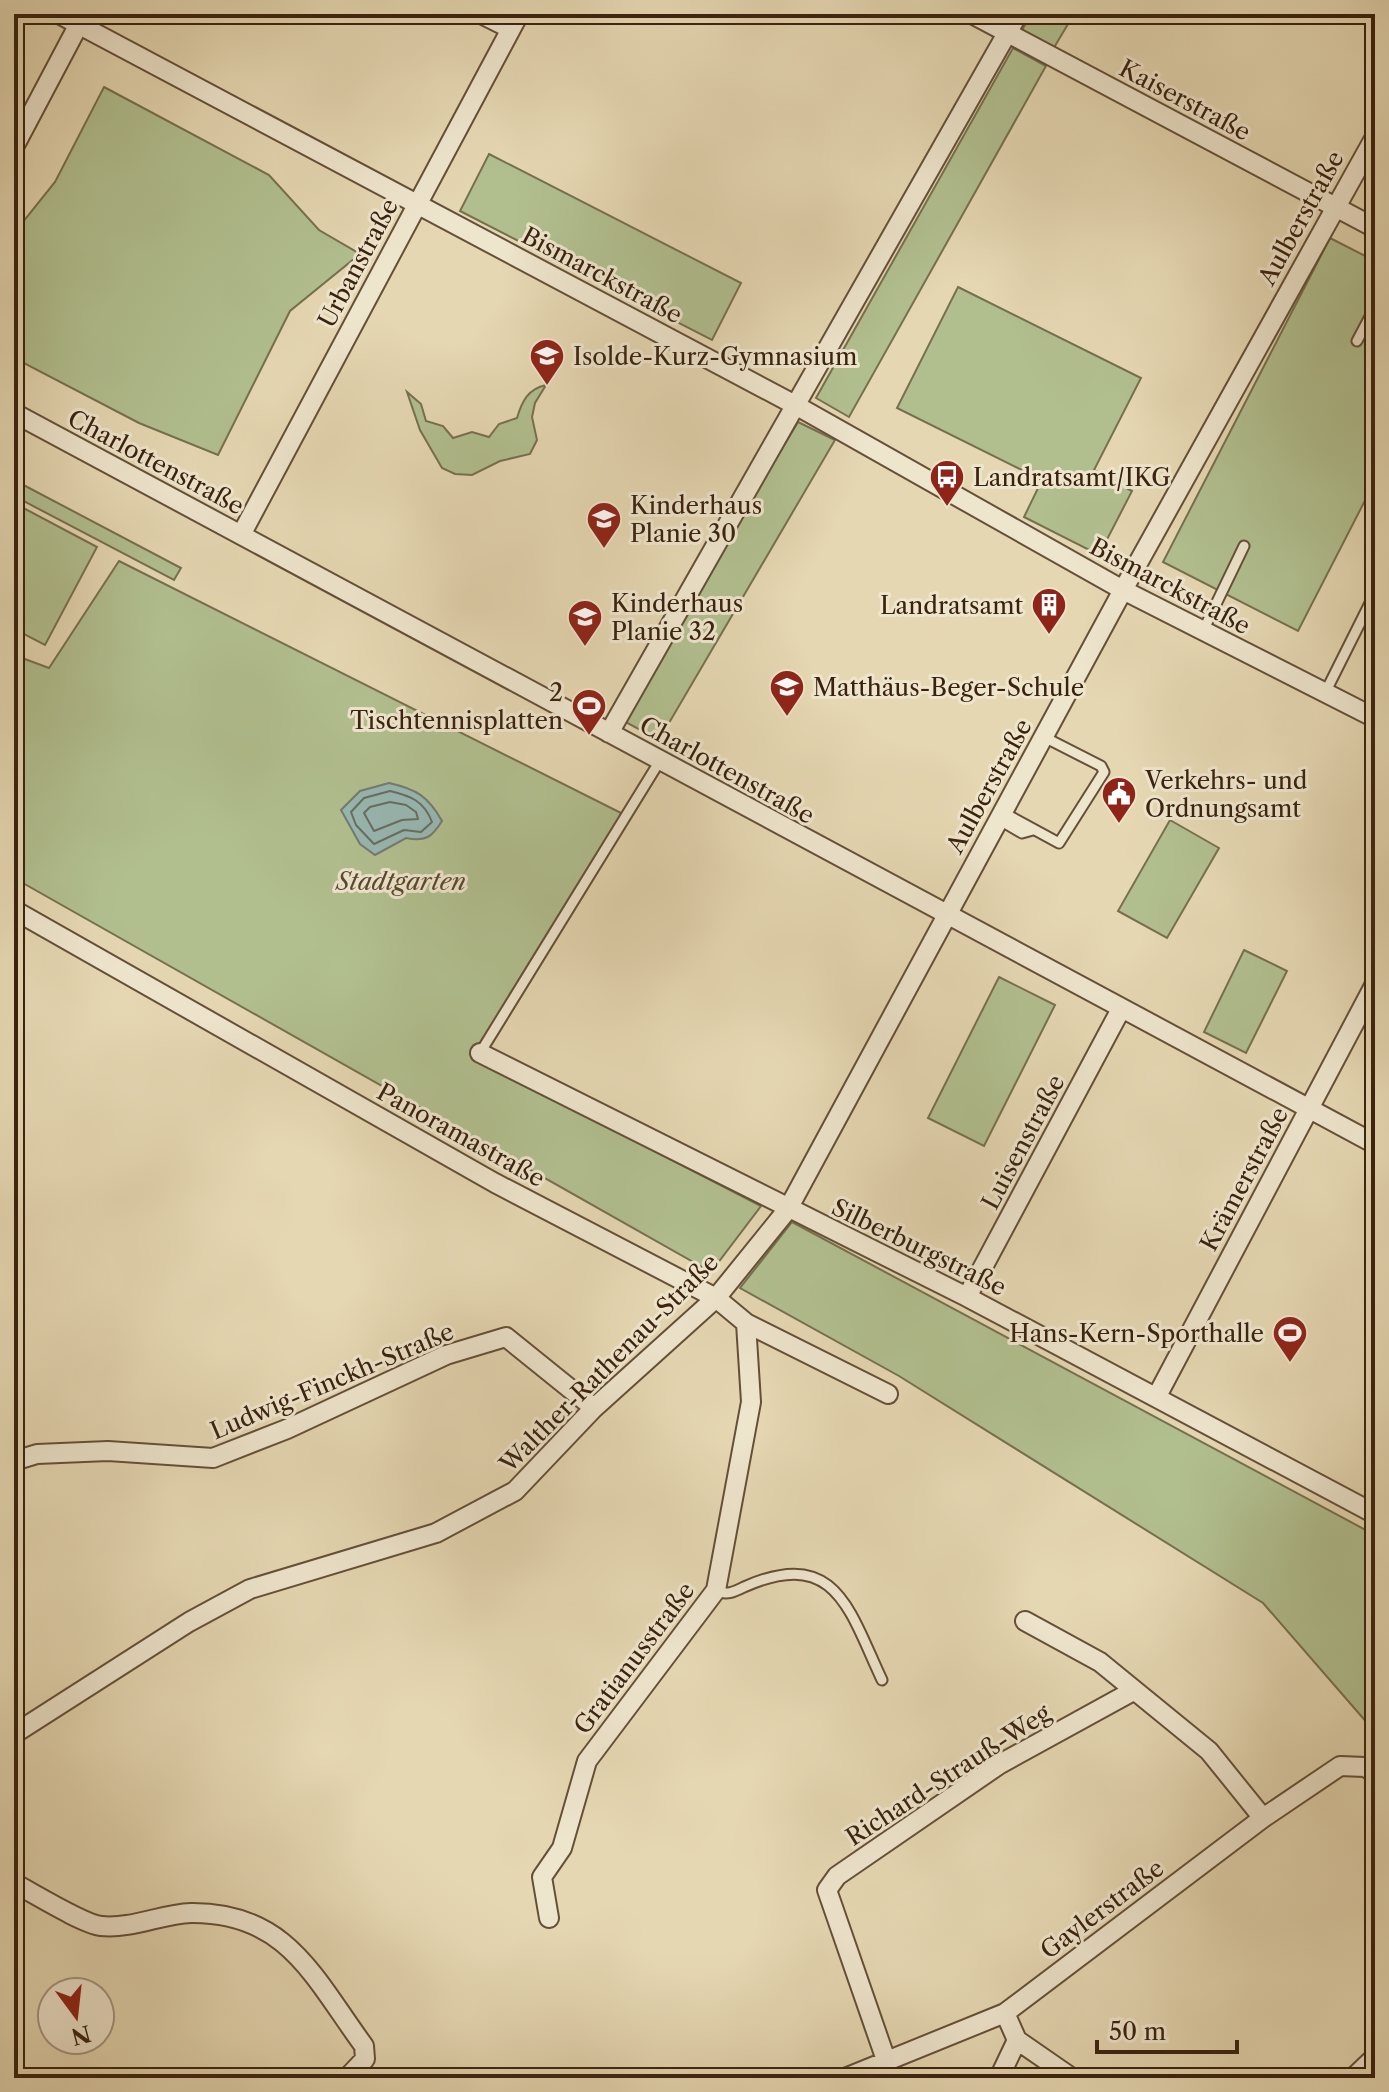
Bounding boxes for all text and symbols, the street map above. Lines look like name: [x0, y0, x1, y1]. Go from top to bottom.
street label: Kaiserstraße: [1115, 53, 1255, 147]
street label: Aulberstraße: [1252, 146, 1350, 291]
street label: Urbanstraße: [312, 194, 404, 332]
street label: Bismarckstraße: [517, 221, 687, 329]
school or university icon: Isolde-Kurz-Gymnasium: [528, 337, 566, 387]
place label: Isolde-Kurz-Gymnasium: [573, 342, 857, 371]
street label: Charlottenstraße: [63, 403, 249, 521]
bus stop icon: Landratsamt/IKG: [928, 458, 966, 508]
place label: Landratsamt/IKG: [973, 463, 1170, 492]
place label: Kinderhaus Planie 30: [630, 491, 762, 548]
school or university icon: Kinderhaus Planie 30: [585, 500, 623, 550]
street label: Bismarckstraße: [1085, 532, 1255, 640]
building icon: Landratsamt: [1030, 586, 1068, 636]
place label: Kinderhaus Planie 32: [611, 589, 743, 646]
place label: Landratsamt: [880, 591, 1024, 620]
school or university icon: Kinderhaus Planie 32: [566, 598, 604, 648]
school or university icon: Matthäus-Beger-Schule: [768, 668, 806, 718]
place label: Matthäus-Beger-Schule: [813, 673, 1084, 702]
place label: 2 Tischtennisplatten: [350, 678, 563, 735]
sports icon: 2 Tischtennisplatten: [570, 687, 608, 737]
street label: Charlottenstraße: [635, 710, 819, 830]
street label: Aulberstraße: [940, 714, 1038, 859]
place label: Verkehrs- und Ordnungsamt: [1144, 766, 1308, 823]
public building icon: Verkehrs- und Ordnungsamt: [1100, 775, 1138, 825]
park label: Stadtgarten: [334, 867, 466, 896]
street label: Luisenstraße: [975, 1070, 1071, 1214]
street label: Panoramastraße: [372, 1077, 550, 1193]
street label: Krämerstraße: [1194, 1102, 1294, 1256]
street label: Silberburgstraße: [827, 1192, 1011, 1302]
street label: Walther-Rathenau-Straße: [493, 1248, 724, 1479]
sports icon: Hans-Kern-Sporthalle: [1271, 1314, 1309, 1364]
street label: Ludwig-Finckh-Straße: [206, 1317, 458, 1445]
place label: Hans-Kern-Sporthalle: [1009, 1319, 1264, 1348]
street label: Gratianusstraße: [568, 1576, 700, 1740]
street label: Richard-Strauß-Weg: [840, 1698, 1056, 1852]
street label: Gaylerstraße: [1035, 1853, 1169, 1965]
north arrow: [36, 1976, 116, 2056]
scale bar: [1097, 2004, 1237, 2054]
text: 50 m: [1109, 2017, 1166, 2046]
text: N: [68, 2019, 94, 2050]

